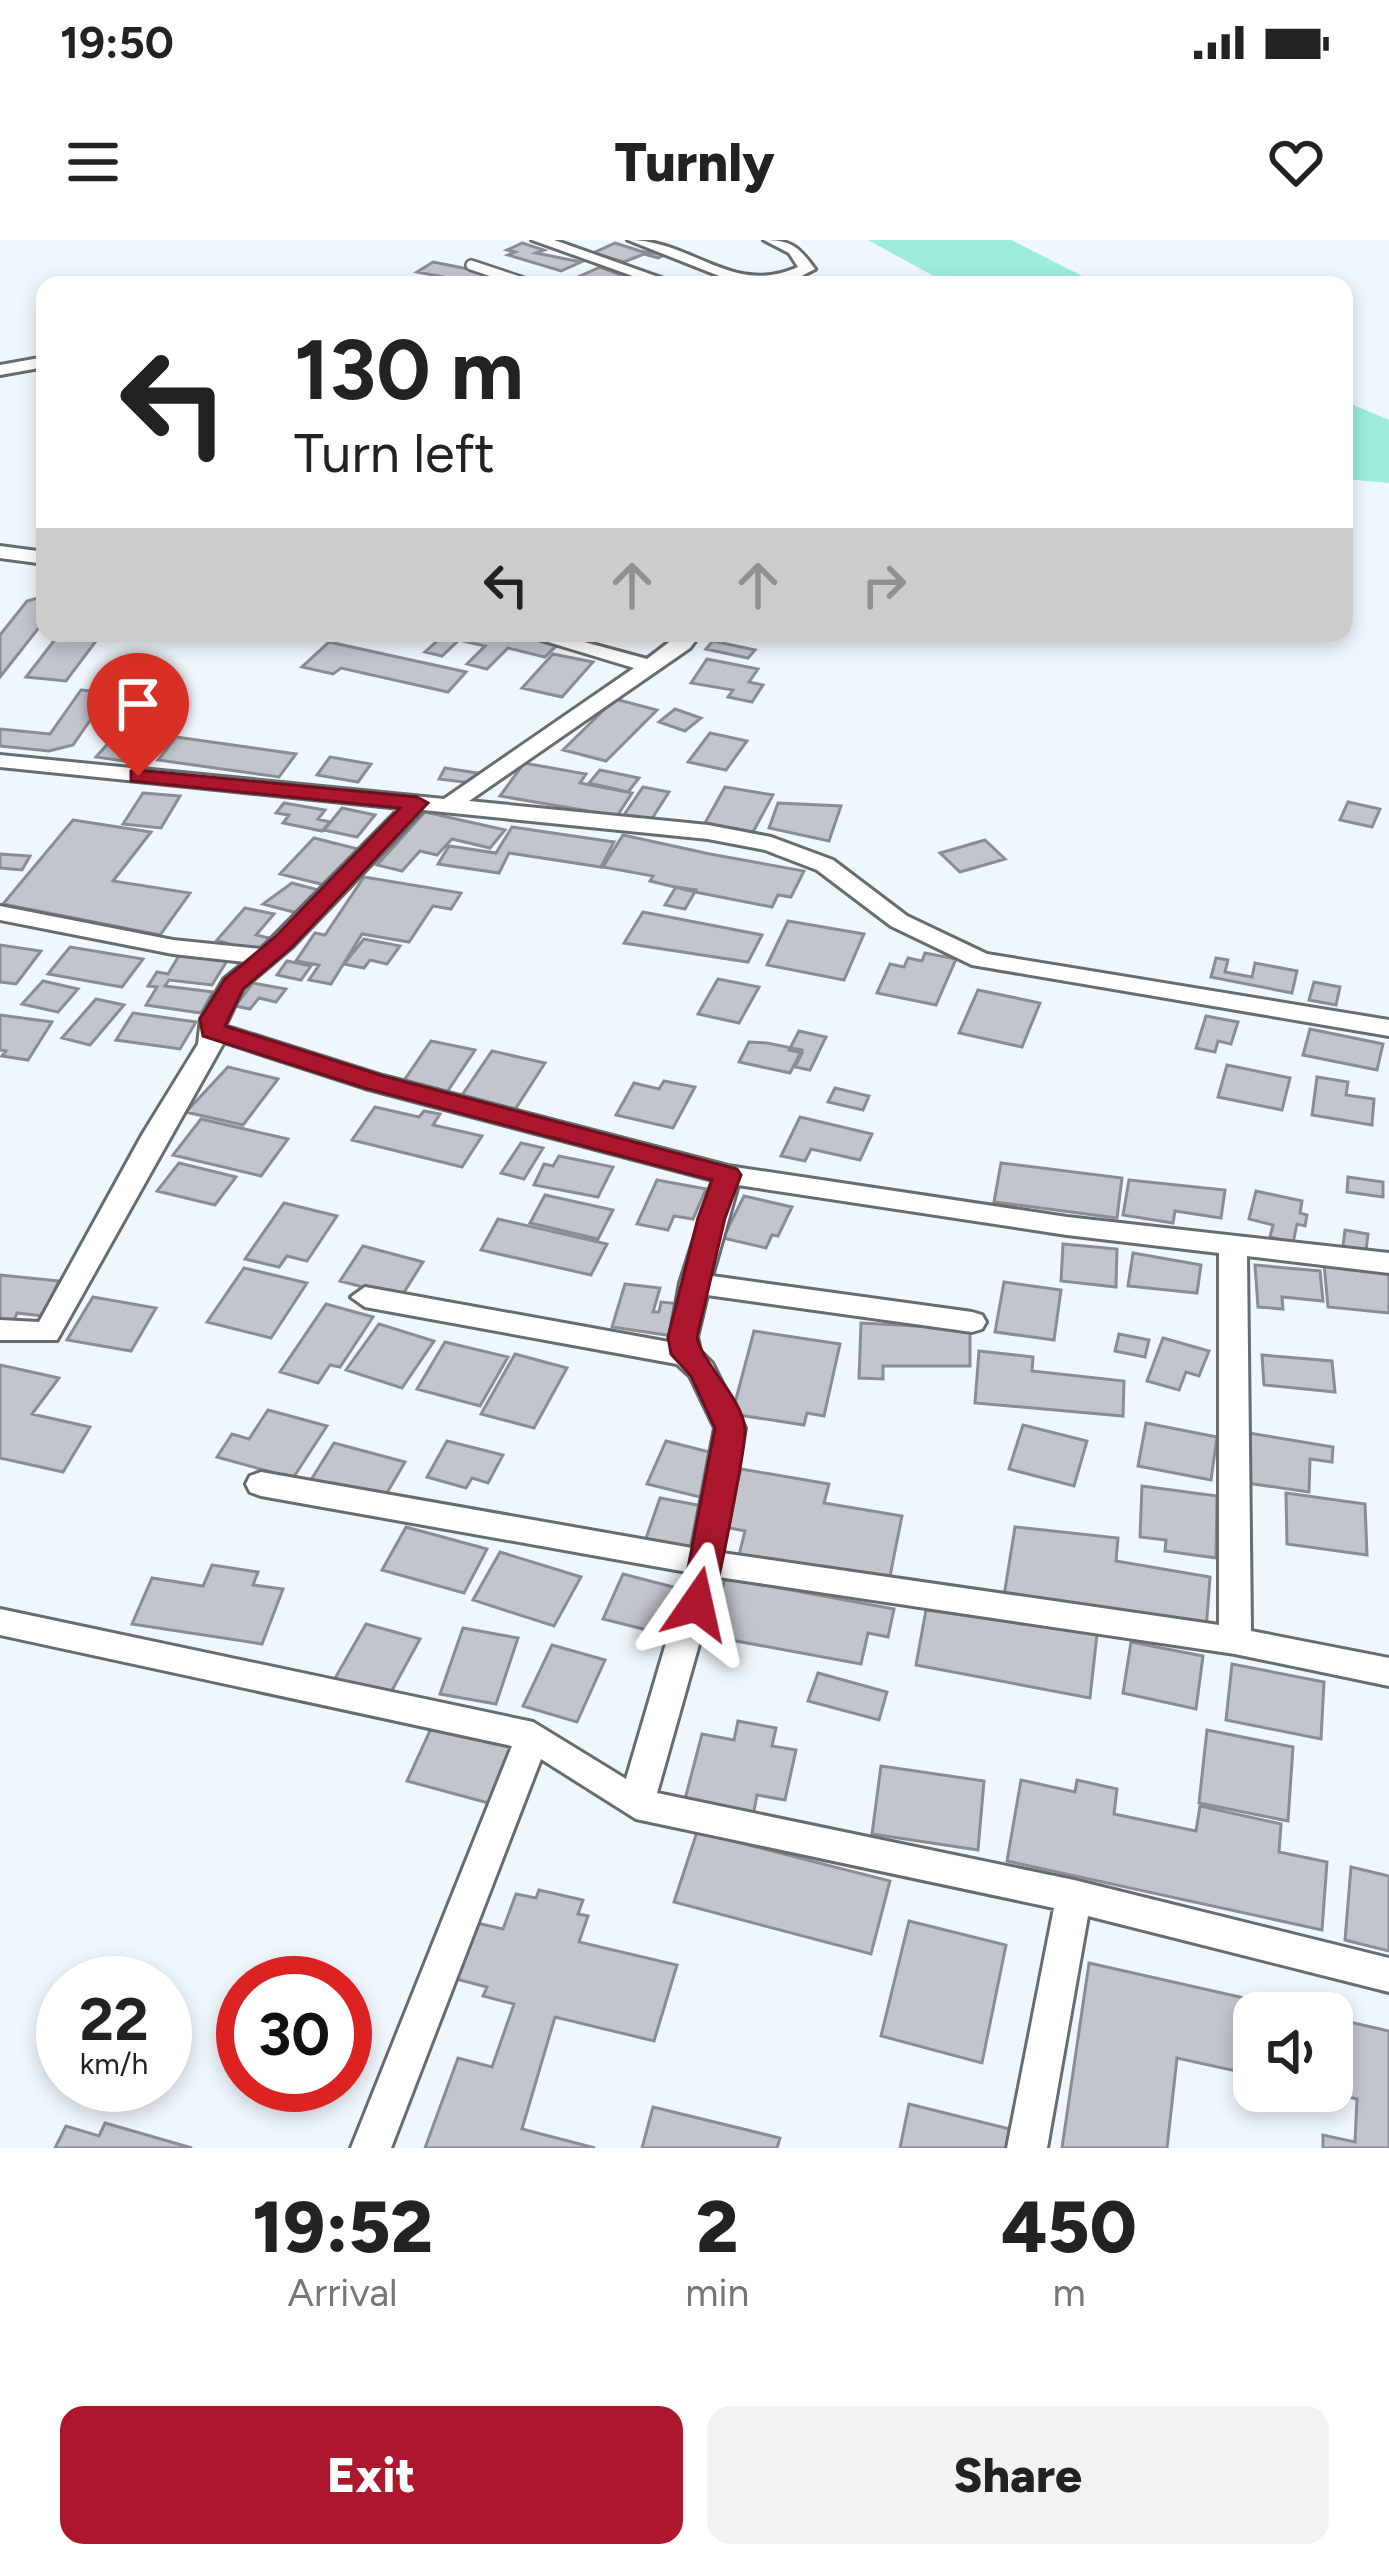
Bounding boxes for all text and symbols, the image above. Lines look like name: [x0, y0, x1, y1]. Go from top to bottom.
text: 19:50: [60, 15, 174, 69]
icon: menu: [60, 129, 126, 195]
icon: heart: [1263, 129, 1329, 195]
text: Turnly: [614, 130, 775, 195]
text: 130 m: [294, 319, 524, 420]
icon: left: [96, 324, 252, 480]
text: Turn left: [294, 421, 495, 486]
icon: left: [473, 552, 539, 618]
icon: ahead: [599, 552, 665, 618]
icon: ahead: [725, 552, 791, 618]
icon: right: [851, 552, 917, 618]
pin: [87, 653, 189, 776]
icon: arrive: [105, 671, 171, 737]
position arrow: [634, 1541, 760, 1667]
speed limit sign: 30: [216, 1956, 372, 2112]
text: 22: [79, 1983, 149, 2055]
map controls: [1233, 1992, 1353, 2112]
button: sound: [1233, 1992, 1353, 2112]
text: km/h: [80, 2045, 148, 2082]
text: 19:52: [252, 2184, 433, 2270]
text: 2: [696, 2184, 738, 2270]
text: 450: [1002, 2184, 1137, 2270]
text: Arrival: [288, 2269, 398, 2316]
text: min: [685, 2269, 749, 2316]
text: m: [1053, 2269, 1086, 2316]
button: Exit: [60, 2406, 683, 2544]
button: Share: [707, 2406, 1329, 2544]

